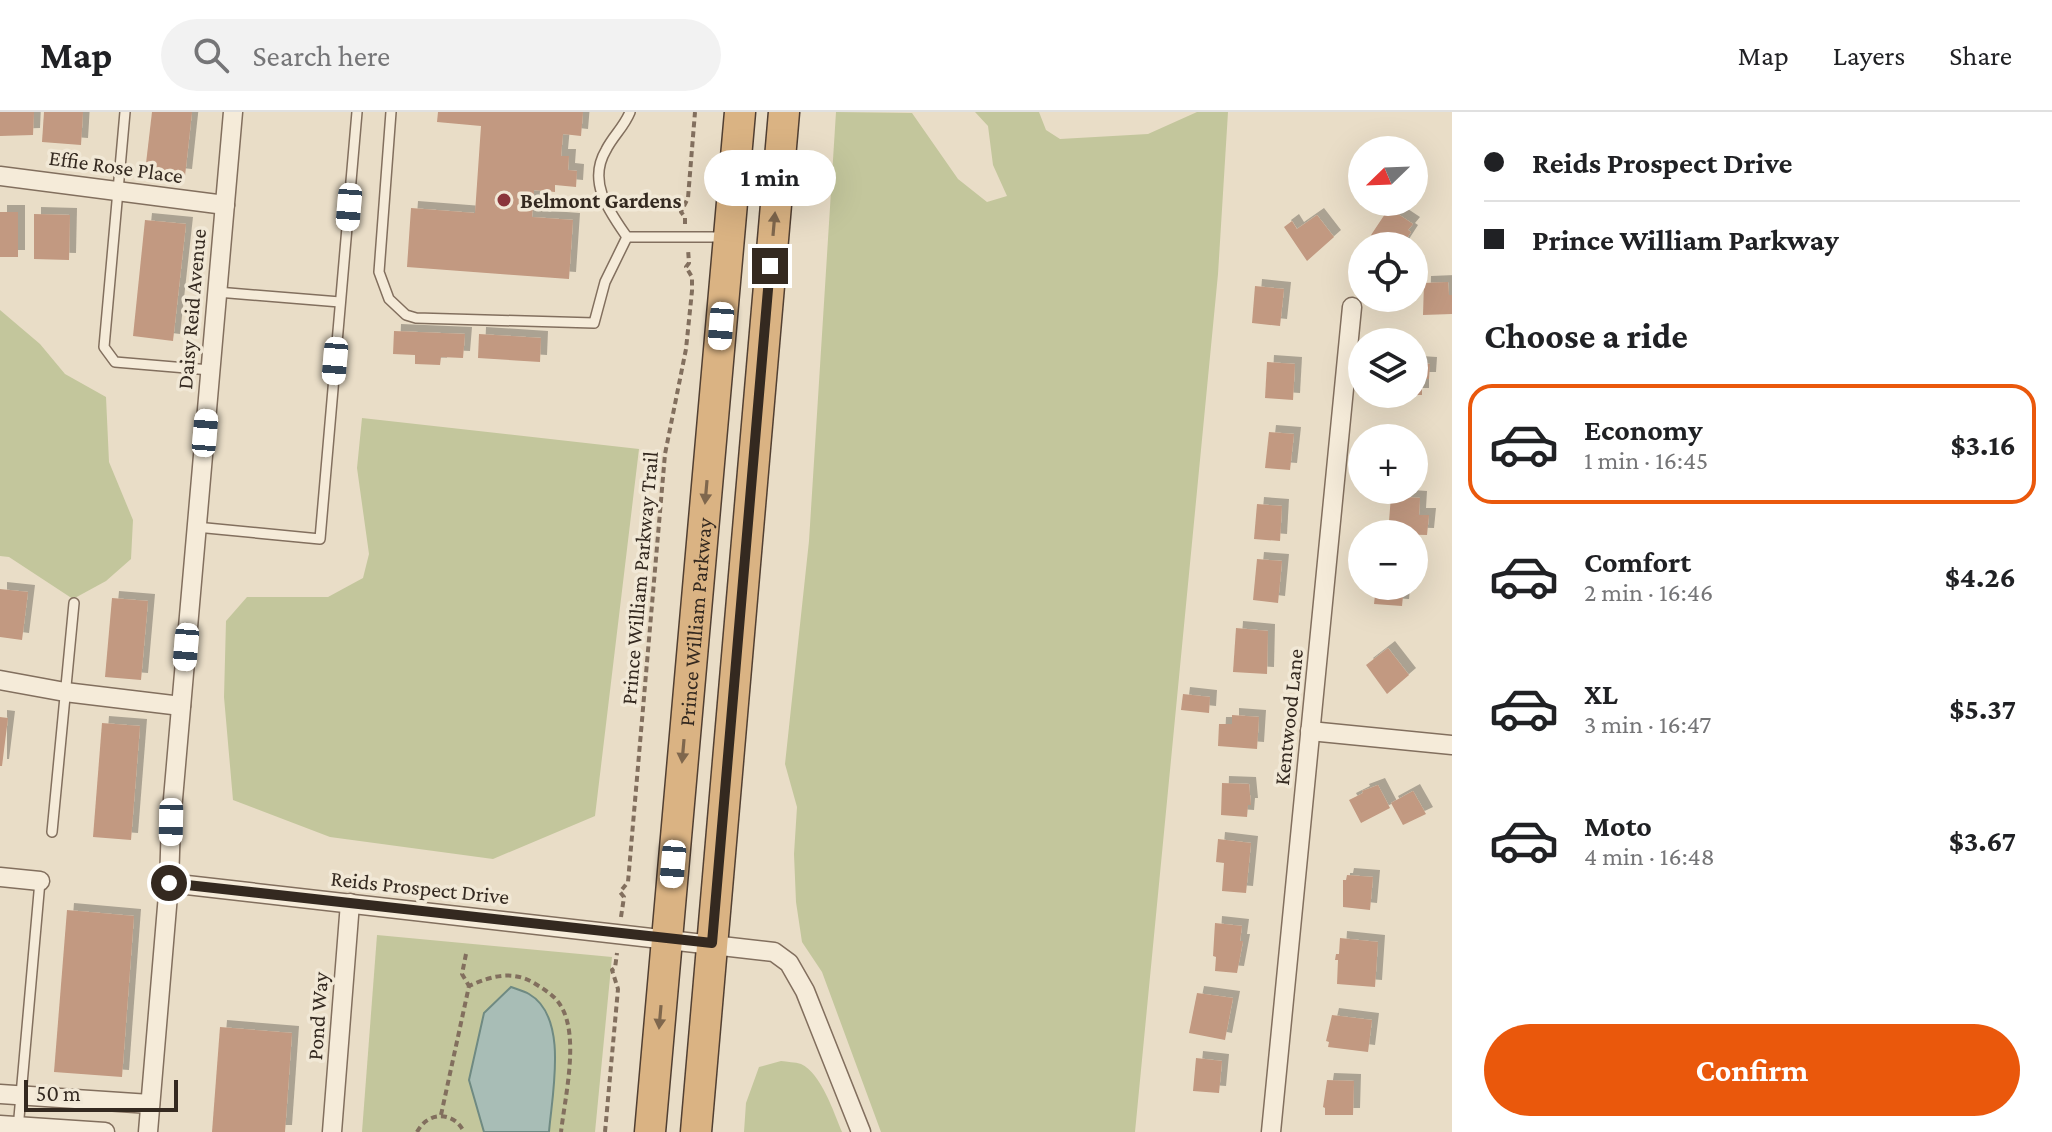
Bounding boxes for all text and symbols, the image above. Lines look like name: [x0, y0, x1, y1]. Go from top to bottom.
search box: [161, 19, 721, 91]
icon: search: [189, 33, 233, 77]
text: Map: [40, 34, 113, 76]
text: Search here: [253, 39, 390, 72]
text: Map: [1738, 40, 1789, 71]
text: Layers: [1833, 40, 1905, 71]
text: Share: [1949, 40, 2012, 71]
north arrow: [1348, 136, 1428, 216]
map controls: [1348, 136, 1428, 600]
street label: Effie Rose Place: [47, 145, 184, 188]
text: Reids Prospect Drive: [1532, 146, 1793, 179]
callout: 1 min: [704, 150, 836, 206]
text: 1 min: [740, 163, 800, 192]
car: [335, 182, 363, 232]
place label: Belmont Gardens: [520, 188, 681, 213]
marker: Belmont Gardens: [495, 191, 513, 209]
one-way arrow: [768, 211, 781, 236]
text: Prince William Parkway: [1532, 223, 1839, 256]
street label: Daisy Reid Avenue: [172, 228, 211, 390]
button: locate: [1348, 232, 1428, 312]
route end: [752, 248, 788, 284]
car: [707, 301, 735, 351]
text: Choose a ride: [1484, 316, 1688, 356]
button: layers: [1348, 328, 1428, 408]
car: [321, 336, 349, 386]
car: [191, 408, 219, 458]
icon: car: [1488, 408, 1560, 480]
text: Economy: [1584, 413, 1703, 446]
button: +: [1348, 424, 1428, 504]
text: $3.16: [1951, 428, 2016, 461]
text: 1 min · 16:45: [1584, 446, 1708, 475]
street label: Prince William Parkway Trail: [616, 450, 663, 706]
one-way arrow: [699, 480, 712, 505]
street label: Prince William Parkway: [674, 516, 717, 727]
button: −: [1348, 520, 1428, 600]
icon: car: [1488, 540, 1560, 612]
text: Comfort: [1584, 545, 1691, 578]
text: $4.26: [1945, 560, 2016, 593]
text: 2 min · 16:46: [1584, 578, 1713, 607]
car: [172, 622, 200, 672]
street label: Kentwood Lane: [1269, 648, 1308, 787]
icon: car: [1488, 672, 1560, 744]
text: XL: [1584, 677, 1618, 710]
text: $5.37: [1949, 692, 2016, 725]
text: 3 min · 16:47: [1584, 710, 1711, 739]
one-way arrow: [677, 739, 690, 764]
car: [159, 798, 183, 846]
icon: car: [1488, 804, 1560, 876]
text: Moto: [1584, 809, 1652, 842]
text: $3.67: [1949, 824, 2016, 857]
car: [659, 839, 687, 889]
text: 4 min · 16:48: [1584, 842, 1715, 871]
route start: [151, 865, 187, 901]
street label: Reids Prospect Drive: [330, 866, 510, 909]
street label: Pond Way: [302, 970, 333, 1061]
one-way arrow: [653, 1005, 666, 1030]
button: Confirm: [1484, 1024, 2020, 1116]
scale bar: [24, 1076, 178, 1112]
text: 50 m: [36, 1081, 81, 1106]

